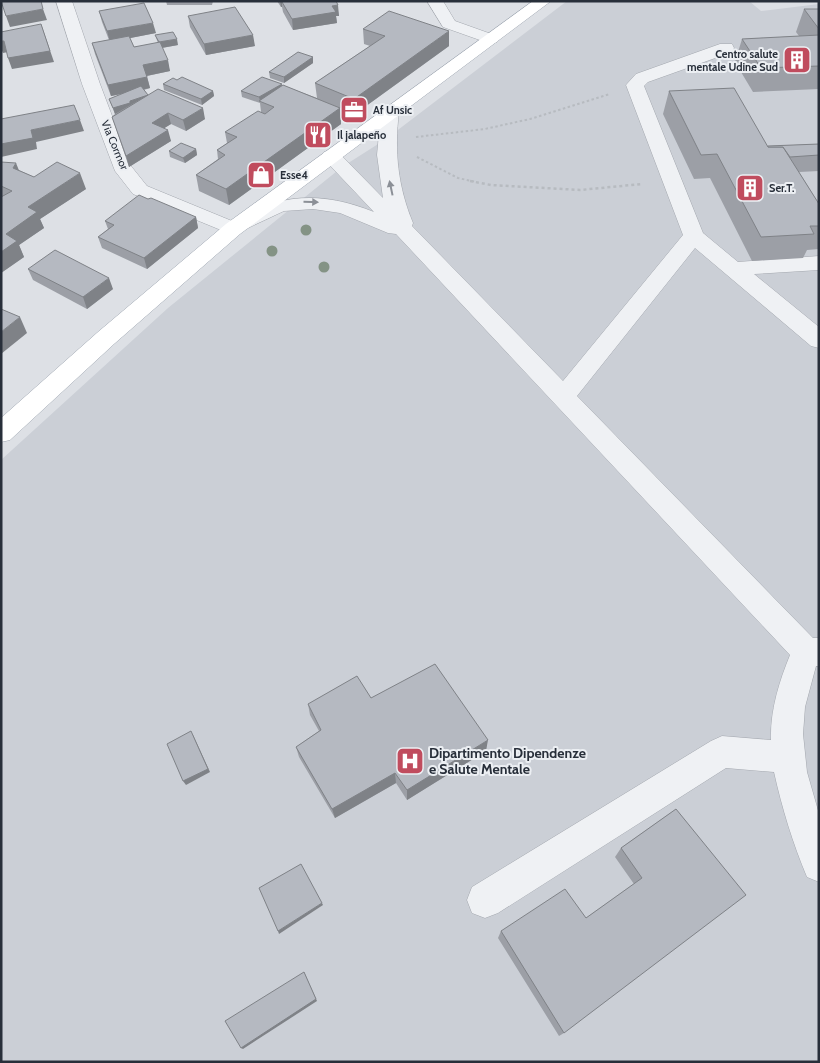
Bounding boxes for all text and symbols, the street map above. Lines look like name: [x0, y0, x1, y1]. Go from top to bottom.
building icon: Centro salute mentale Udine Sud: [782, 45, 812, 75]
place label: Centro salute mentale Udine Sud: [687, 47, 778, 74]
office icon: Af Unsic: [339, 95, 369, 125]
place label: Af Unsic: [373, 103, 412, 117]
street label: Via Cormor: [98, 118, 132, 172]
restaurant icon: Il jalapeño: [303, 120, 333, 150]
place label: Il jalapeño: [337, 128, 386, 142]
shop icon: Esse4: [246, 160, 276, 190]
place label: Esse4: [280, 168, 308, 182]
building icon: Ser.T.: [735, 173, 765, 203]
one-way arrow: [386, 180, 394, 196]
place label: Ser.T.: [769, 181, 794, 195]
one-way arrow: [303, 199, 319, 207]
place label: Dipartimento Dipendenze e Salute Mentale: [429, 744, 586, 778]
hospital icon: Dipartimento Dipendenze e Salute Mentale: [395, 746, 425, 776]

